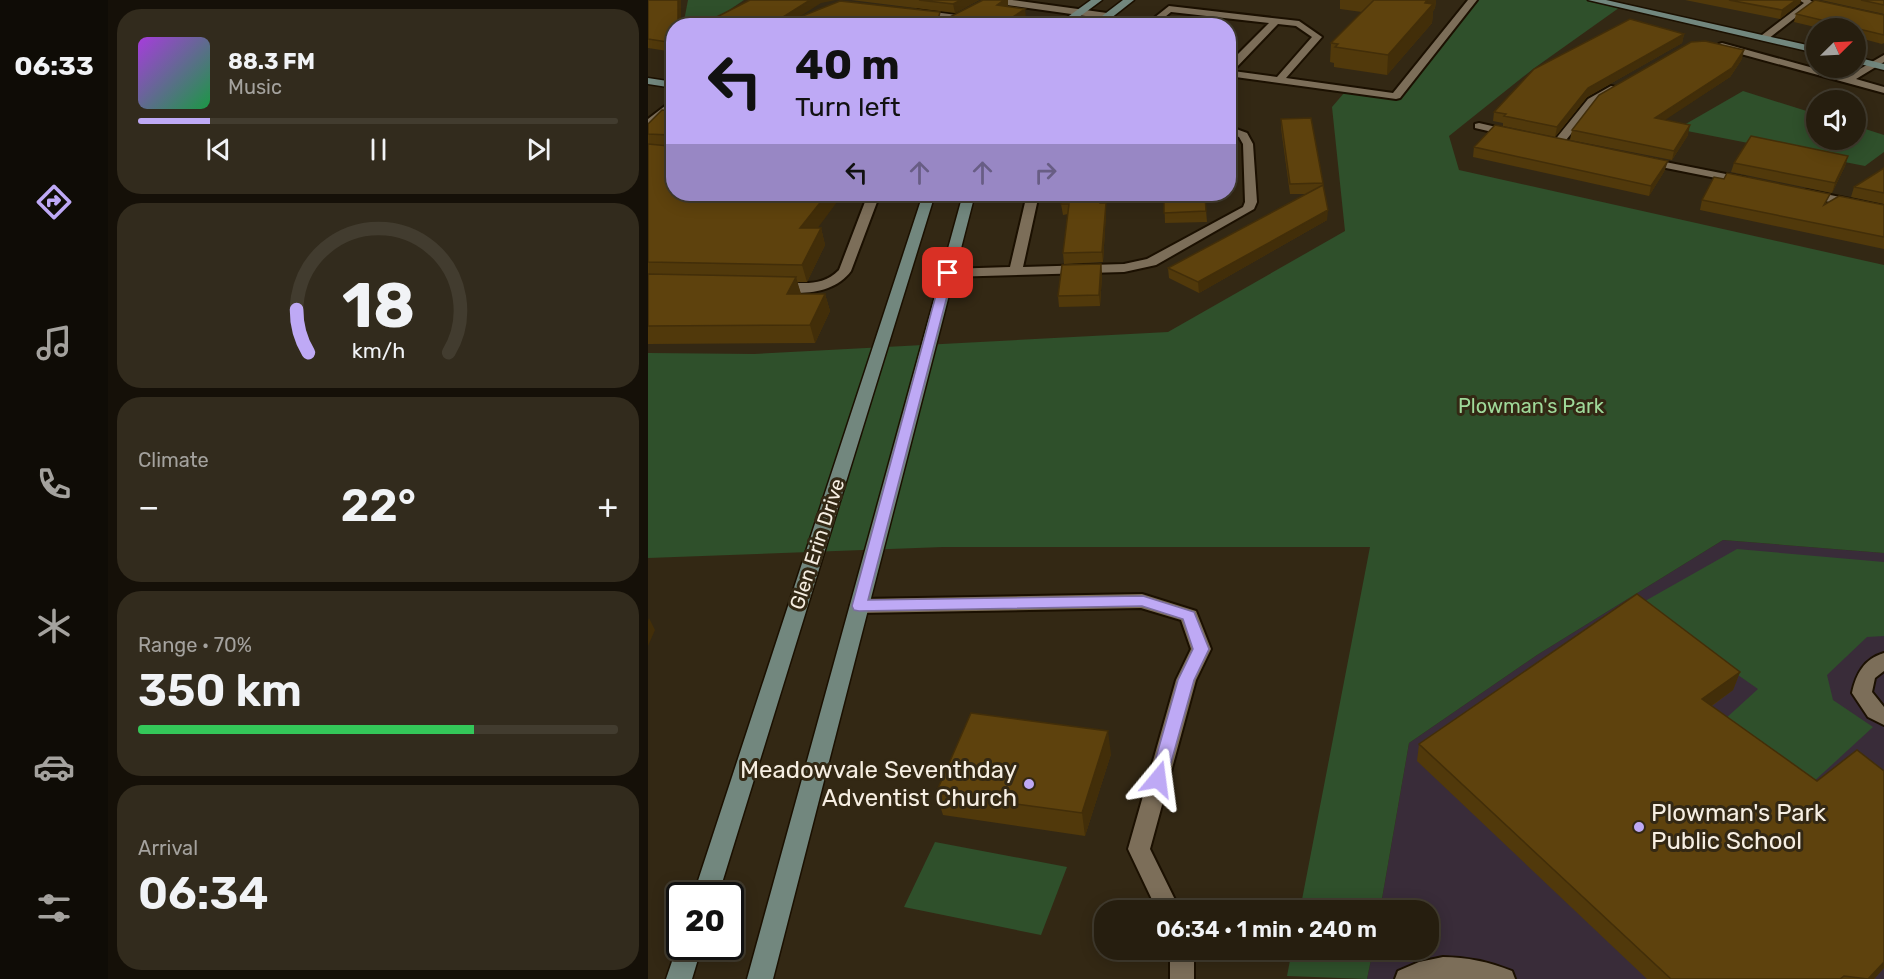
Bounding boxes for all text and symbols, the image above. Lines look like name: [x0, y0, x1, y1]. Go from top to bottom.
north arrow: [1806, 18, 1866, 78]
map controls: [1806, 18, 1866, 150]
text: 40 m: [795, 40, 900, 90]
icon: left: [696, 42, 774, 120]
text: 88.3 FM: [228, 48, 315, 75]
text: 06:33: [14, 50, 94, 82]
text: Music: [228, 75, 282, 99]
button: sound: [1806, 90, 1866, 150]
text: Turn left: [795, 91, 900, 123]
icon: previous: [202, 133, 235, 166]
icon: pause: [362, 133, 395, 166]
icon: next: [522, 133, 555, 166]
icon: left: [840, 156, 873, 189]
icon: ahead: [903, 156, 936, 189]
icon: ahead: [966, 156, 999, 189]
icon: right: [1029, 156, 1062, 189]
icon: directions: [33, 181, 75, 223]
pin: [922, 247, 973, 298]
icon: arrive: [931, 256, 964, 289]
text: 18: [341, 269, 415, 343]
icon: music: [33, 322, 75, 364]
text: km/h: [351, 338, 405, 363]
park label: Plowman's Park: [1458, 394, 1605, 418]
text: Climate: [138, 448, 209, 472]
icon: phone: [33, 463, 75, 505]
street label: Glen Erin Drive: [785, 475, 849, 613]
text: 22°: [341, 479, 416, 532]
text: −: [138, 487, 159, 526]
text: +: [597, 487, 618, 526]
icon: climate: [33, 605, 75, 647]
text: Range · 70%: [138, 633, 252, 657]
text: 350 km: [138, 664, 302, 717]
icon: car: [33, 746, 75, 788]
position arrow: [1126, 747, 1190, 811]
place label: Meadowvale Seventhday Adventist Church: [740, 756, 1017, 812]
marker: Meadowvale Seventhday Adventist Church: [1022, 777, 1036, 791]
place label: Plowman's Park Public School: [1651, 799, 1827, 855]
marker: Plowman's Park Public School: [1632, 820, 1646, 834]
text: Arrival: [138, 836, 198, 860]
text: 06:34: [138, 867, 269, 920]
speed limit sign: 20: [666, 882, 744, 960]
icon: filters: [33, 887, 75, 929]
text: 06:34 · 1 min · 240 m: [1156, 916, 1377, 943]

